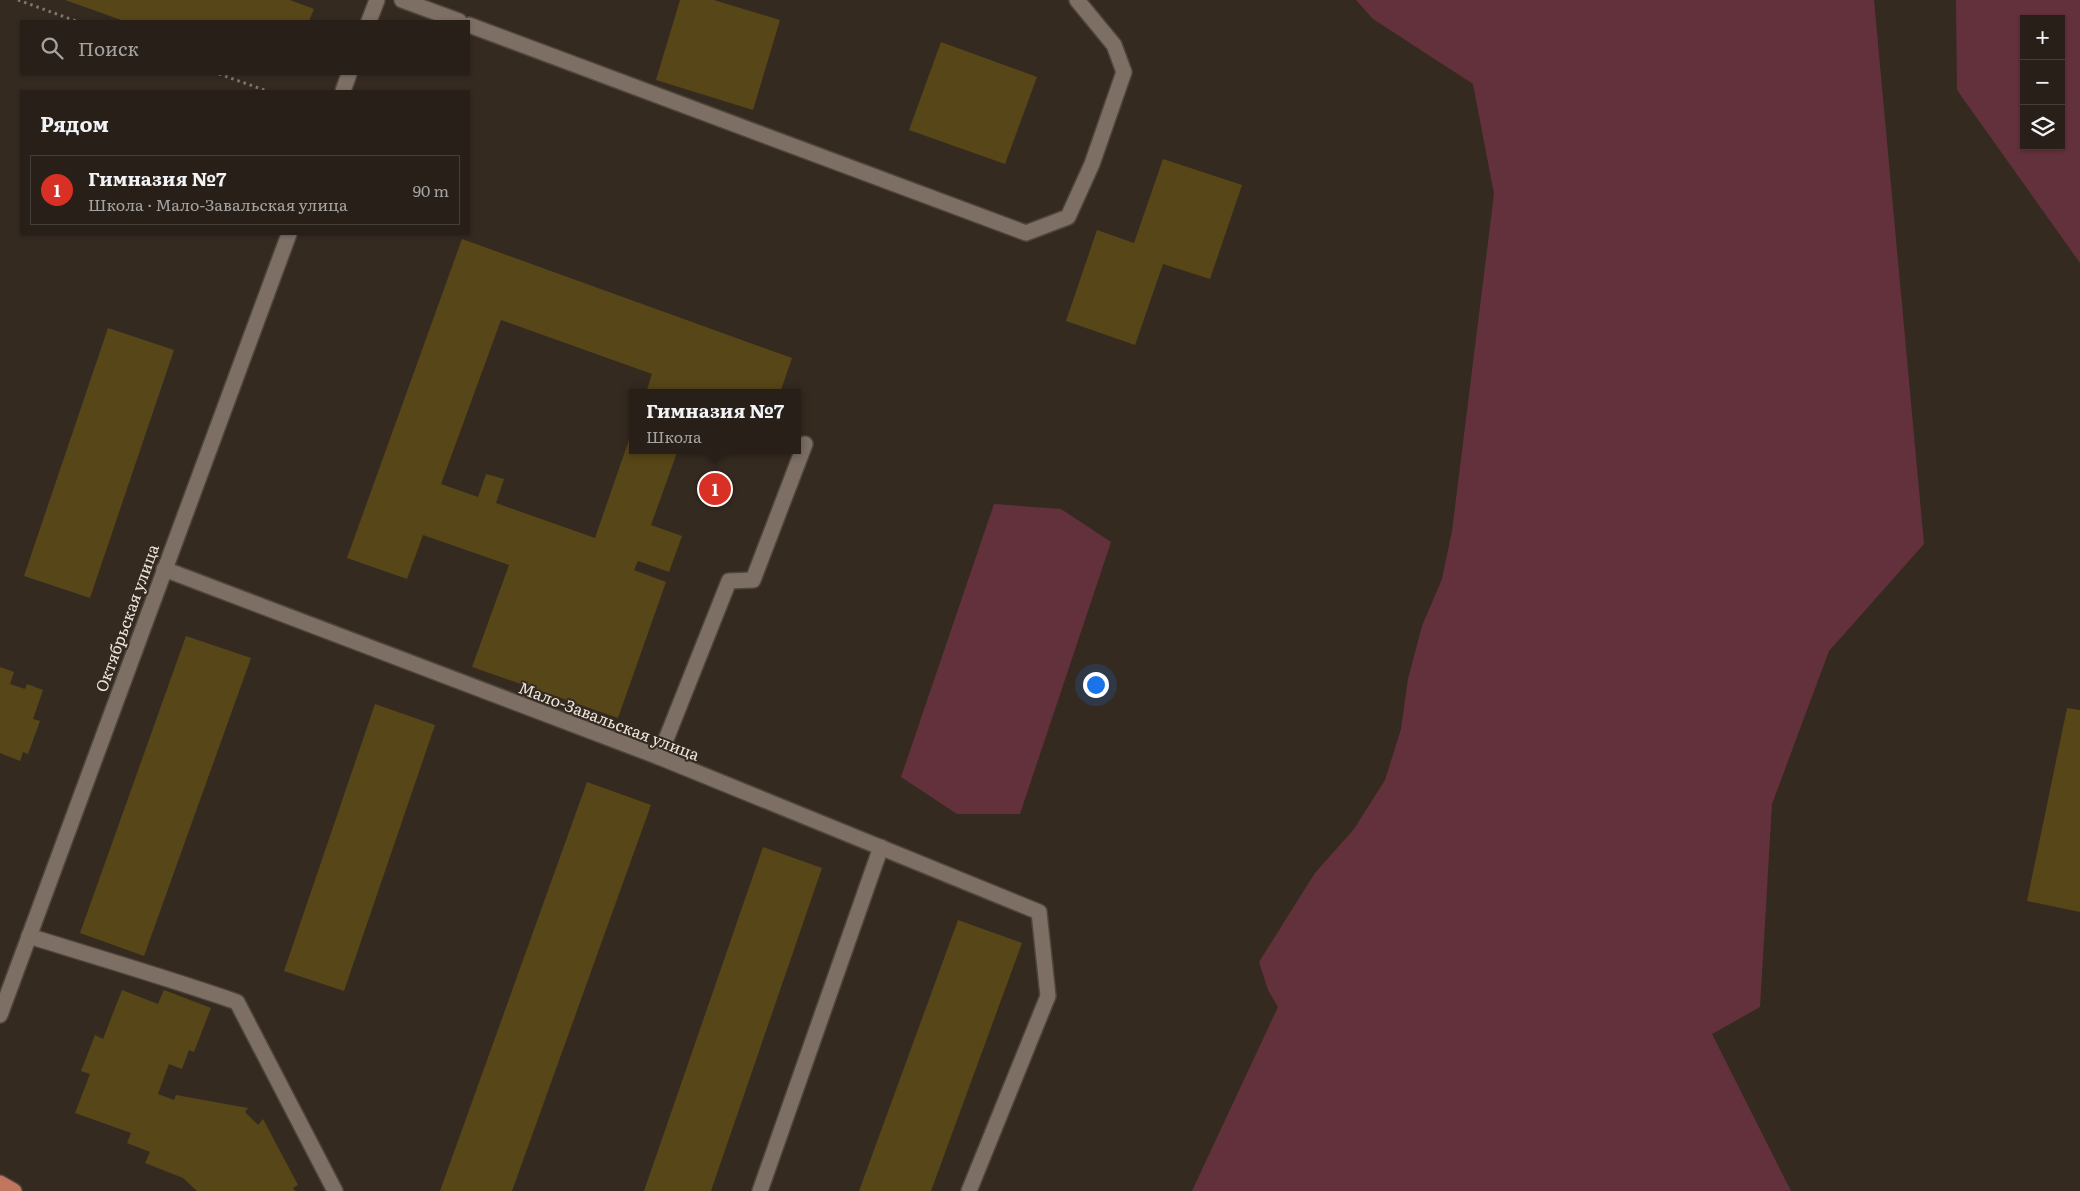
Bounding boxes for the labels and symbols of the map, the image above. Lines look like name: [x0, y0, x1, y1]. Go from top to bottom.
pin: 1: [699, 470, 731, 508]
street label: Октябрьская улица: [88, 540, 164, 695]
your location: [1083, 672, 1109, 698]
street label: Мало-Завальская улица: [515, 674, 704, 766]

